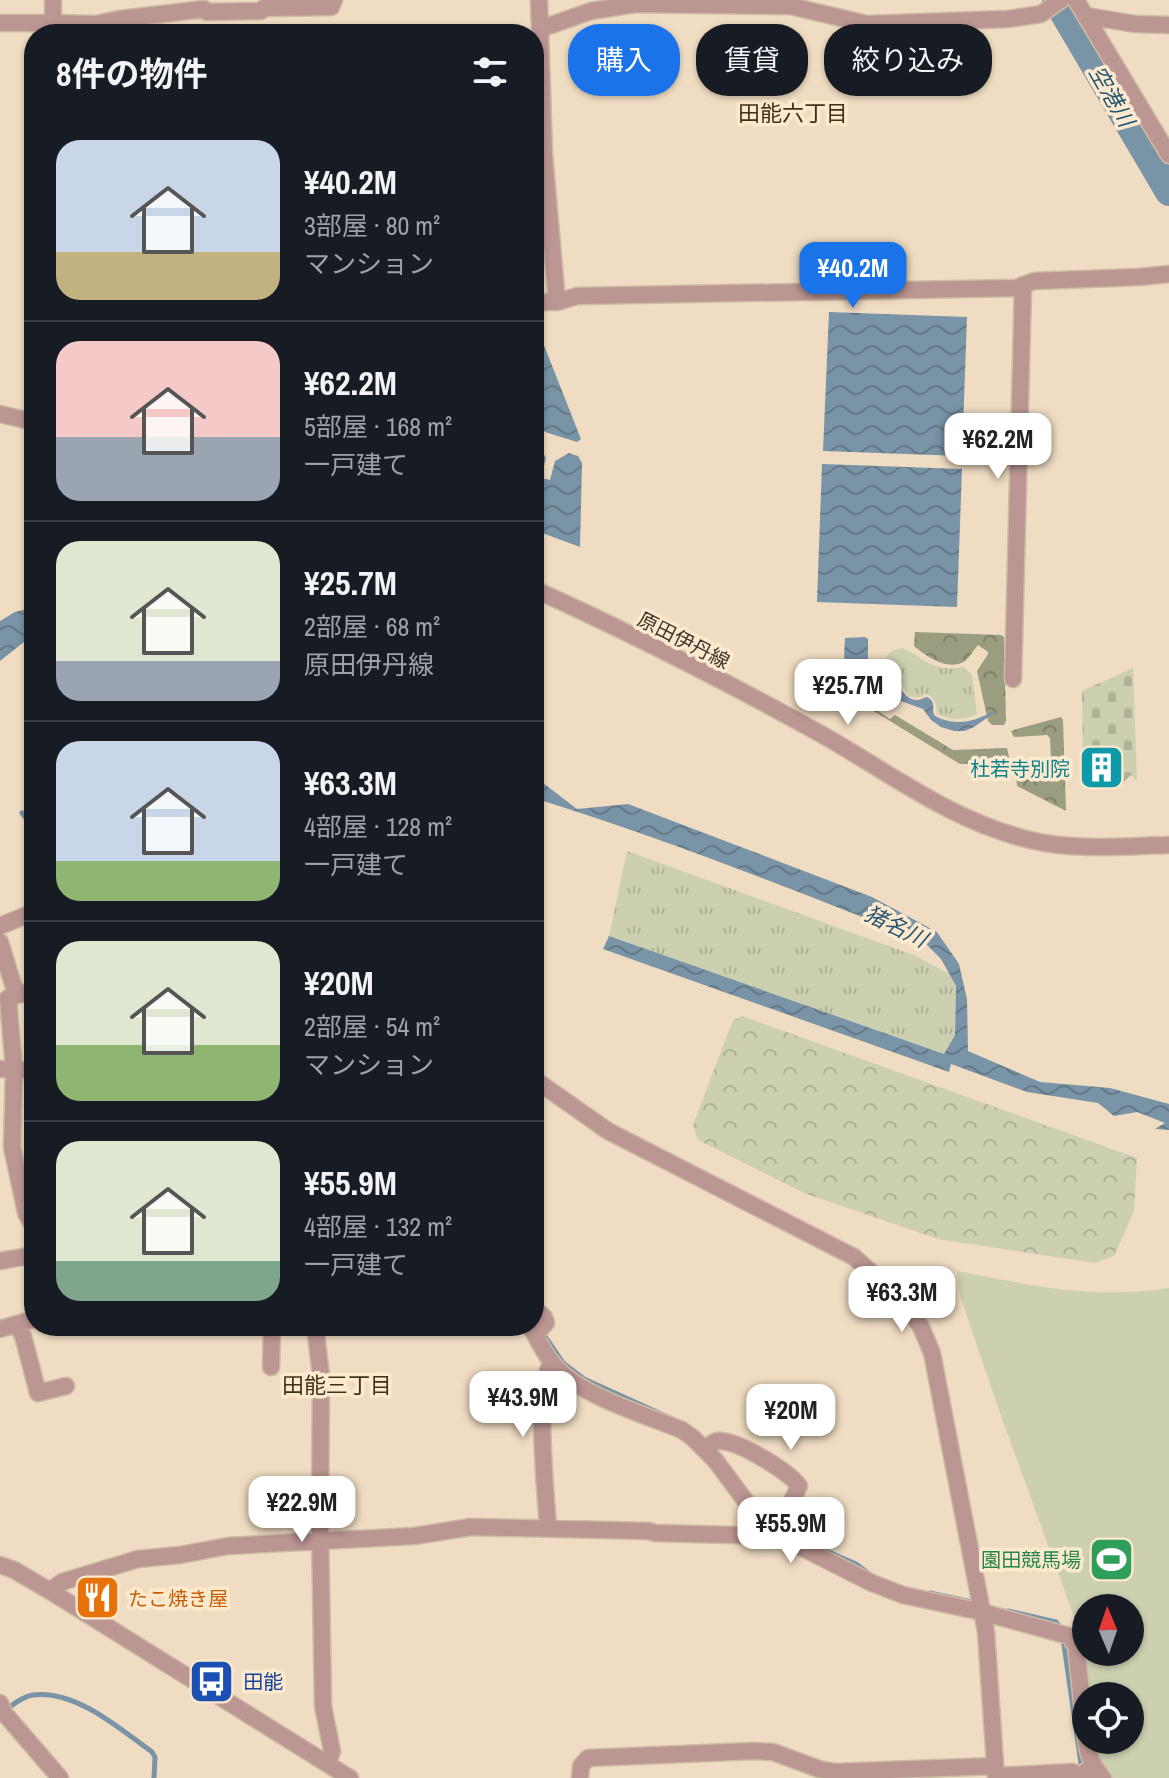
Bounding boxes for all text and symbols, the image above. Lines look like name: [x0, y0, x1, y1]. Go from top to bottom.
chip: 購入: [568, 24, 680, 96]
chip: 賃貸: [696, 24, 808, 96]
chip: 絞り込み: [824, 24, 992, 96]
icon: filters: [468, 50, 512, 94]
text: 8件の物件: [56, 51, 208, 97]
water label: 空港川: [1083, 60, 1142, 134]
district label: 田能六丁目: [738, 98, 848, 128]
text: ¥40.2M: [304, 159, 397, 205]
icon: home: [120, 172, 216, 268]
text: 3部屋 · 80 m²: [304, 208, 440, 243]
pin: ¥40.2M: [788, 242, 918, 310]
text: マンション: [304, 246, 434, 281]
text: ¥40.2M: [817, 250, 889, 285]
text: ¥62.2M: [304, 360, 397, 406]
icon: home: [120, 373, 216, 469]
text: 5部屋 · 168 m²: [304, 409, 452, 444]
pin: ¥62.2M: [933, 413, 1063, 481]
text: ¥62.2M: [962, 421, 1034, 456]
text: 一戸建て: [304, 447, 408, 482]
text: ¥25.7M: [304, 560, 397, 606]
icon: home: [120, 573, 216, 669]
street label: 原田伊丹線: [633, 605, 735, 675]
text: 2部屋 · 68 m²: [304, 609, 440, 644]
text: 原田伊丹線: [304, 647, 434, 682]
pin: ¥25.7M: [783, 659, 913, 727]
text: ¥25.7M: [812, 667, 884, 702]
building icon: 杜若寺別院: [1077, 744, 1125, 792]
place label: 杜若寺別院: [970, 755, 1070, 782]
text: ¥63.3M: [304, 760, 397, 806]
icon: home: [120, 773, 216, 869]
text: 4部屋 · 128 m²: [304, 809, 452, 844]
text: 一戸建て: [304, 847, 408, 882]
water label: 猪名川: [860, 898, 934, 955]
text: ¥20M: [304, 960, 374, 1006]
icon: home: [120, 973, 216, 1069]
text: 2部屋 · 54 m²: [304, 1009, 440, 1044]
text: マンション: [304, 1047, 434, 1082]
text: ¥55.9M: [304, 1160, 397, 1206]
icon: home: [120, 1173, 216, 1269]
text: 4部屋 · 132 m²: [304, 1209, 452, 1244]
text: 一戸建て: [304, 1247, 408, 1282]
pin: ¥63.3M: [837, 1266, 967, 1334]
text: ¥63.3M: [866, 1274, 938, 1309]
district label: 田能三丁目: [282, 1370, 392, 1400]
pin: ¥43.9M: [458, 1371, 588, 1439]
text: ¥43.9M: [487, 1379, 559, 1414]
pin: ¥20M: [744, 1384, 838, 1452]
text: ¥20M: [764, 1392, 818, 1427]
pin: ¥22.9M: [237, 1476, 367, 1544]
text: ¥22.9M: [266, 1484, 338, 1519]
pin: ¥55.9M: [726, 1497, 856, 1565]
text: ¥55.9M: [755, 1505, 827, 1540]
sports icon: 園田競馬場: [1088, 1535, 1136, 1583]
place label: 園田競馬場: [981, 1546, 1081, 1573]
restaurant icon: たこ焼き屋: [73, 1574, 121, 1622]
place label: たこ焼き屋: [128, 1585, 228, 1612]
north arrow: [1072, 1594, 1144, 1666]
map controls: [1072, 1594, 1144, 1754]
bus stop icon: 田能: [188, 1657, 236, 1705]
place label: 田能: [243, 1668, 283, 1695]
button: locate: [1072, 1682, 1144, 1754]

